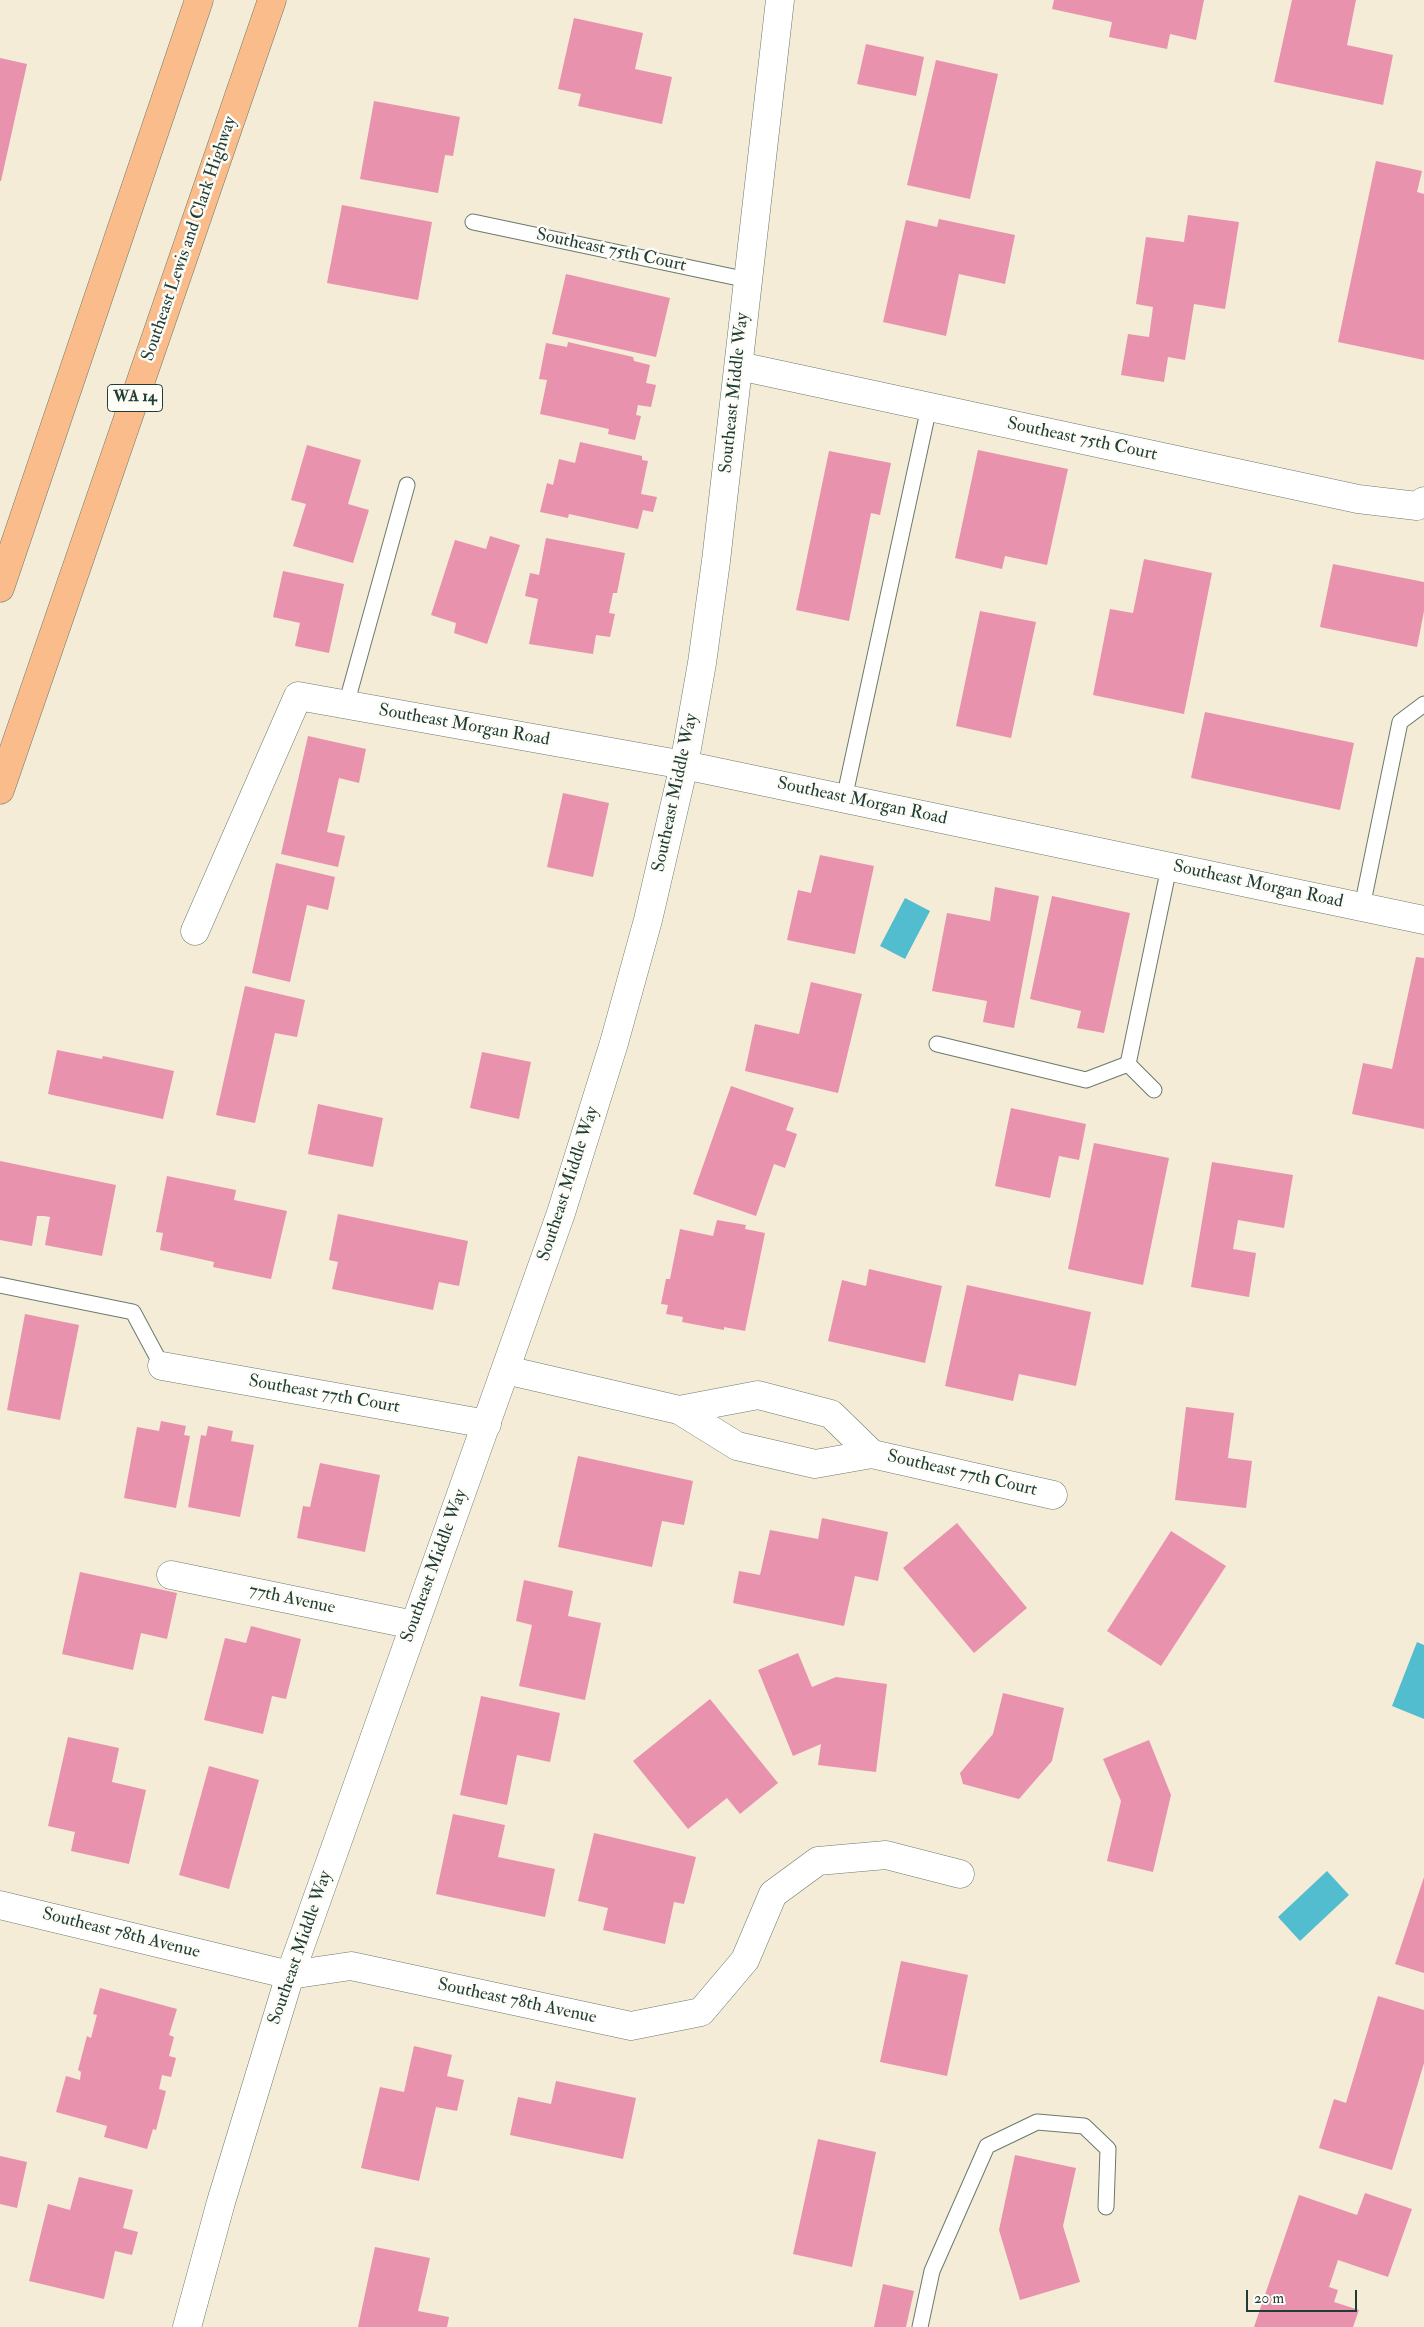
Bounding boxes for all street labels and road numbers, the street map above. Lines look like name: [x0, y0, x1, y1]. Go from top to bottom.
street label: Southeast Lewis and Clark Highway: [138, 114, 242, 364]
street label: Southeast 75th Court: [534, 225, 688, 277]
street label: Southeast Middle Way: [716, 312, 754, 474]
road number: WA 14: [108, 384, 162, 412]
street label: Southeast 75th Court: [1005, 414, 1159, 466]
street label: Southeast Morgan Road: [377, 700, 551, 752]
street label: Southeast Middle Way: [649, 712, 703, 874]
street label: Southeast Morgan Road: [775, 773, 949, 831]
street label: Southeast Morgan Road: [1171, 856, 1345, 914]
street label: Southeast Middle Way: [534, 1104, 604, 1264]
street label: Southeast 77th Court: [247, 1371, 401, 1419]
street label: Southeast 77th Court: [885, 1446, 1039, 1502]
street label: Southeast Middle Way: [397, 1486, 473, 1646]
street label: 77th Avenue: [247, 1580, 337, 1620]
street label: Southeast Middle Way: [265, 1868, 337, 2028]
street label: Southeast 78th Avenue: [40, 1904, 202, 1964]
street label: Southeast 78th Avenue: [436, 1975, 598, 2029]

